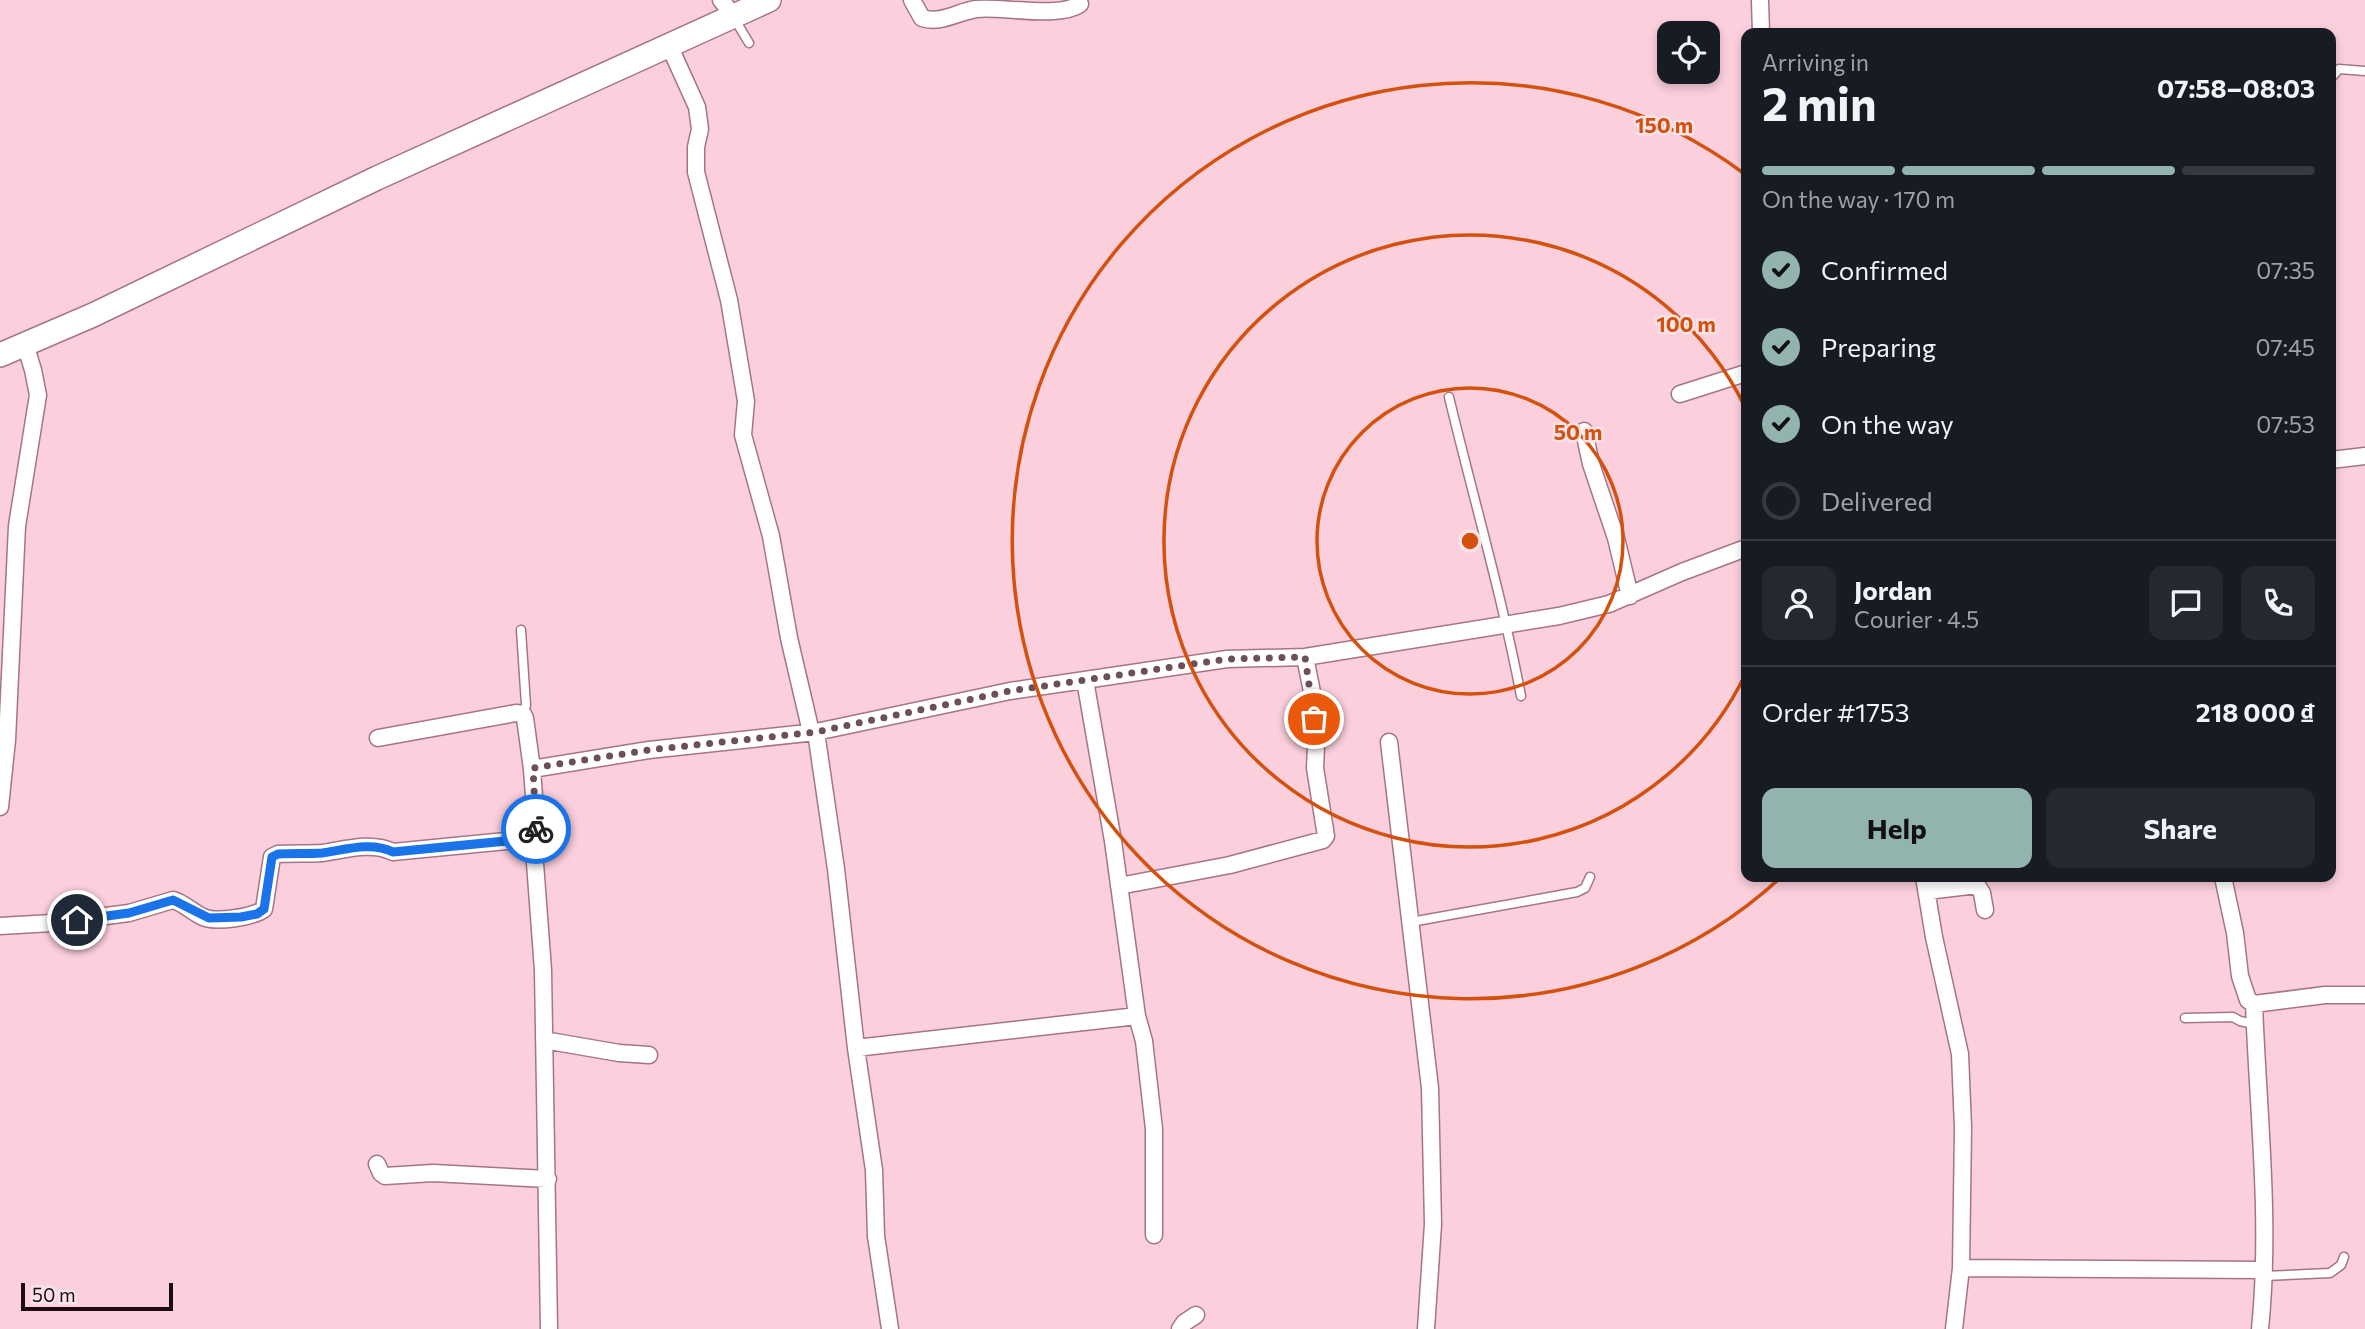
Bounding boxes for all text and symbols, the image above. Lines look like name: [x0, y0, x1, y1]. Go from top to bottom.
map controls: [1657, 21, 1720, 84]
button: locate: [1657, 21, 1720, 84]
text: Arriving in: [1762, 48, 1869, 76]
text: 07:58–08:03: [2157, 72, 2315, 103]
text: 2 min: [1762, 74, 1877, 130]
text: 150 m: [1635, 112, 1693, 137]
text: On the way · 170 m: [1762, 185, 1955, 213]
icon: check: [1762, 251, 1800, 289]
text: Confirmed: [1821, 254, 1948, 285]
text: 07:35: [2256, 256, 2315, 284]
text: 100 m: [1656, 311, 1716, 336]
icon: check: [1762, 328, 1800, 366]
text: Preparing: [1821, 331, 1936, 362]
text: 07:45: [2256, 333, 2315, 361]
icon: check: [1762, 405, 1800, 443]
text: On the way: [1821, 408, 1954, 439]
text: 07:53: [2256, 410, 2315, 438]
text: 50 m: [1554, 419, 1602, 444]
text: Delivered: [1821, 485, 1932, 516]
centre of rings: [1458, 529, 1482, 553]
button: person: [1762, 566, 1836, 640]
button: chat: [2149, 566, 2223, 640]
button: phone: [2241, 566, 2315, 640]
text: Jordan: [1854, 574, 1932, 605]
text: Courier · 4.5: [1854, 605, 1979, 633]
pin: [1284, 689, 1344, 749]
text: Order #1753: [1762, 696, 1910, 727]
text: 218 000 ₫: [2196, 696, 2315, 727]
icon: bag: [1295, 700, 1333, 738]
button: Help: [1762, 788, 2032, 868]
button: Share: [2046, 788, 2315, 868]
courier: [501, 794, 571, 864]
icon: bike: [517, 810, 555, 848]
pin: [47, 890, 107, 950]
icon: home: [58, 901, 96, 939]
scale bar: [21, 1280, 173, 1312]
text: 50 m: [32, 1283, 76, 1306]

